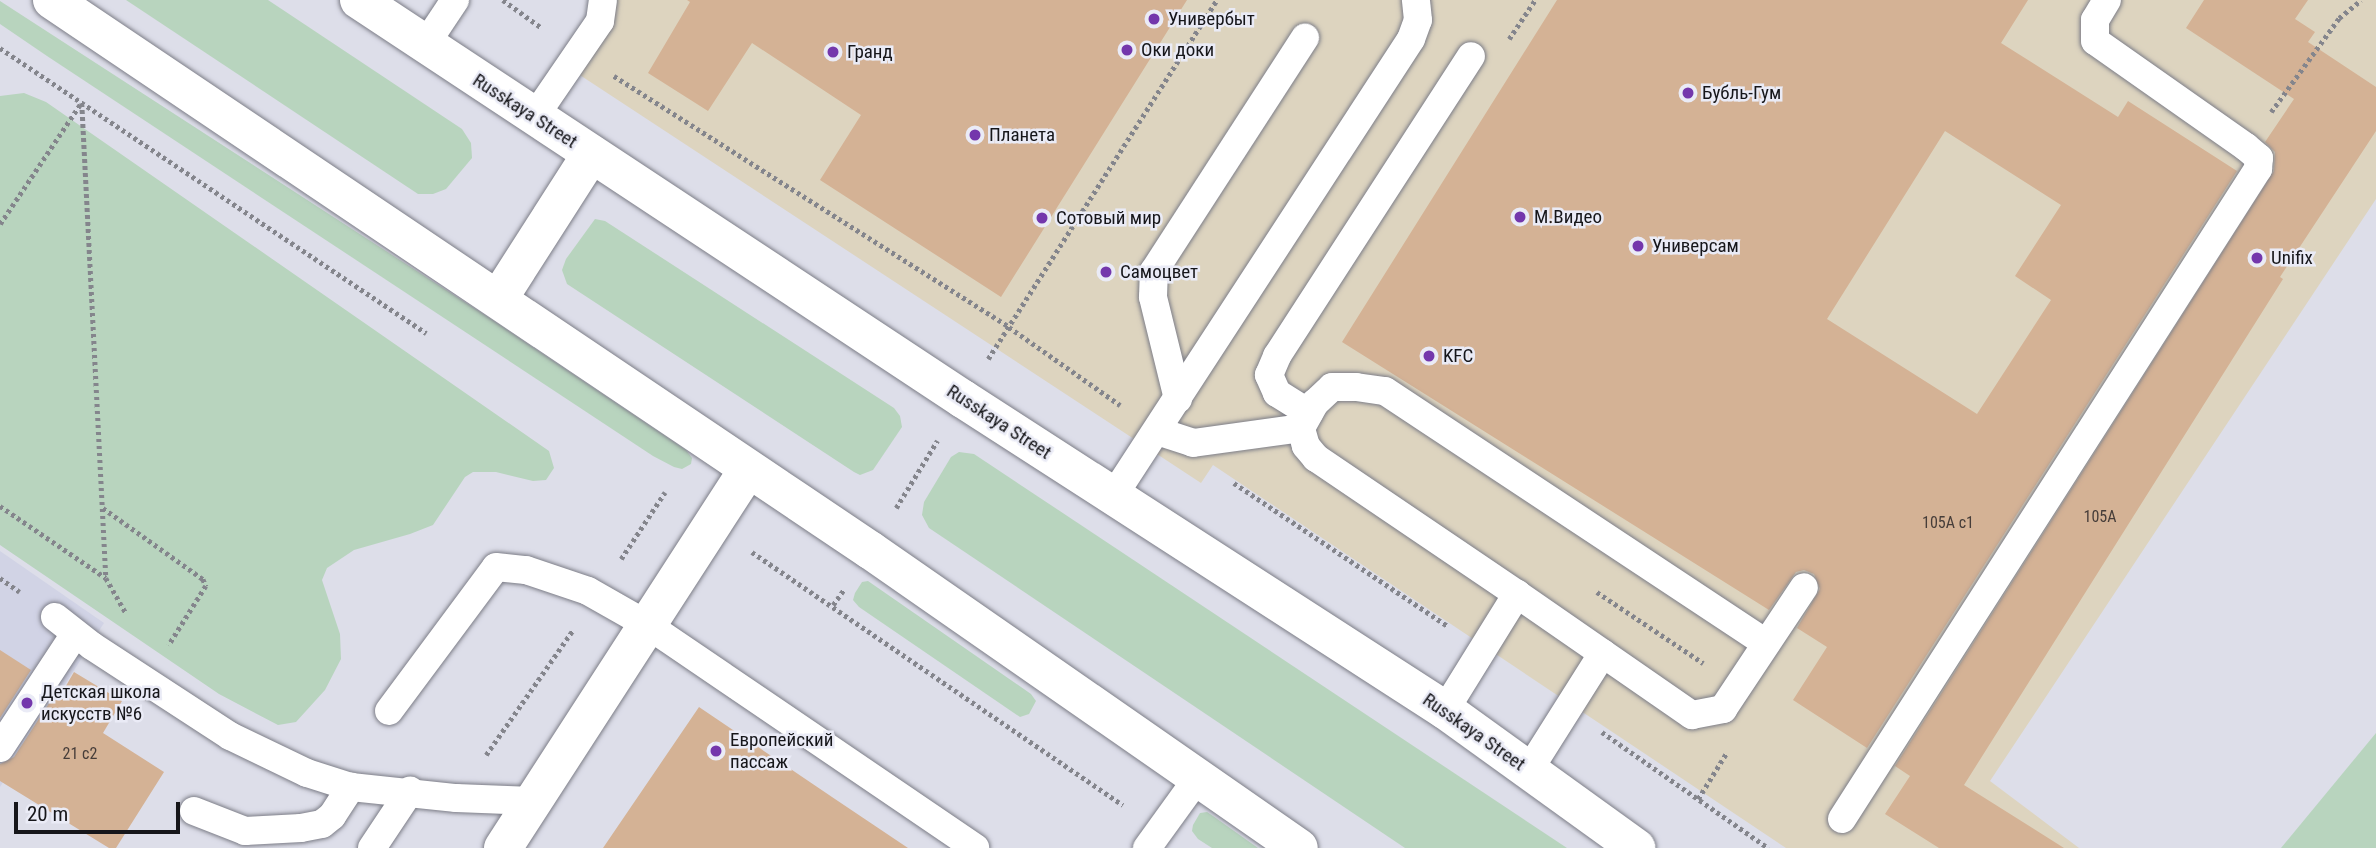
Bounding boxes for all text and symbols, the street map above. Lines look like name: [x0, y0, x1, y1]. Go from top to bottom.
place label: Универбыт: [1168, 8, 1255, 30]
marker: Универбыт: [1146, 11, 1162, 27]
place label: Оки доки: [1141, 39, 1214, 61]
place label: Гранд: [847, 41, 893, 63]
marker: Оки доки: [1119, 42, 1135, 58]
marker: Гранд: [825, 44, 841, 60]
street label: Russkaya Street: [469, 69, 581, 153]
place label: Бубль-Гум: [1702, 82, 1781, 104]
marker: Бубль-Гум: [1680, 85, 1696, 101]
place label: Планета: [989, 124, 1055, 146]
marker: Планета: [967, 127, 983, 143]
place label: М.Видео: [1534, 206, 1602, 228]
place label: Сотовый мир: [1056, 207, 1161, 229]
marker: М.Видео: [1512, 209, 1528, 225]
marker: Сотовый мир: [1034, 210, 1050, 226]
place label: Универсам: [1652, 235, 1739, 257]
marker: Универсам: [1630, 238, 1646, 254]
place label: Unifix: [2271, 247, 2313, 269]
marker: Unifix: [2249, 250, 2265, 266]
place label: Самоцвет: [1120, 261, 1198, 283]
marker: Самоцвет: [1098, 264, 1114, 280]
place label: KFC: [1443, 345, 1473, 367]
marker: KFC: [1421, 348, 1437, 364]
street label: Russkaya Street: [943, 380, 1055, 464]
house number: 105А: [2084, 507, 2116, 527]
house number: 105А с1: [1922, 513, 1974, 533]
place label: Детская школа искусств №6: [41, 681, 161, 725]
street label: Russkaya Street: [1418, 688, 1530, 776]
marker: Детская школа искусств №6: [19, 695, 35, 711]
place label: Европейский пассаж: [730, 729, 833, 773]
marker: Европейский пассаж: [708, 743, 724, 759]
house number: 21 с2: [63, 744, 97, 764]
scale bar: [18, 788, 184, 832]
text: 20 m: [27, 802, 68, 826]

